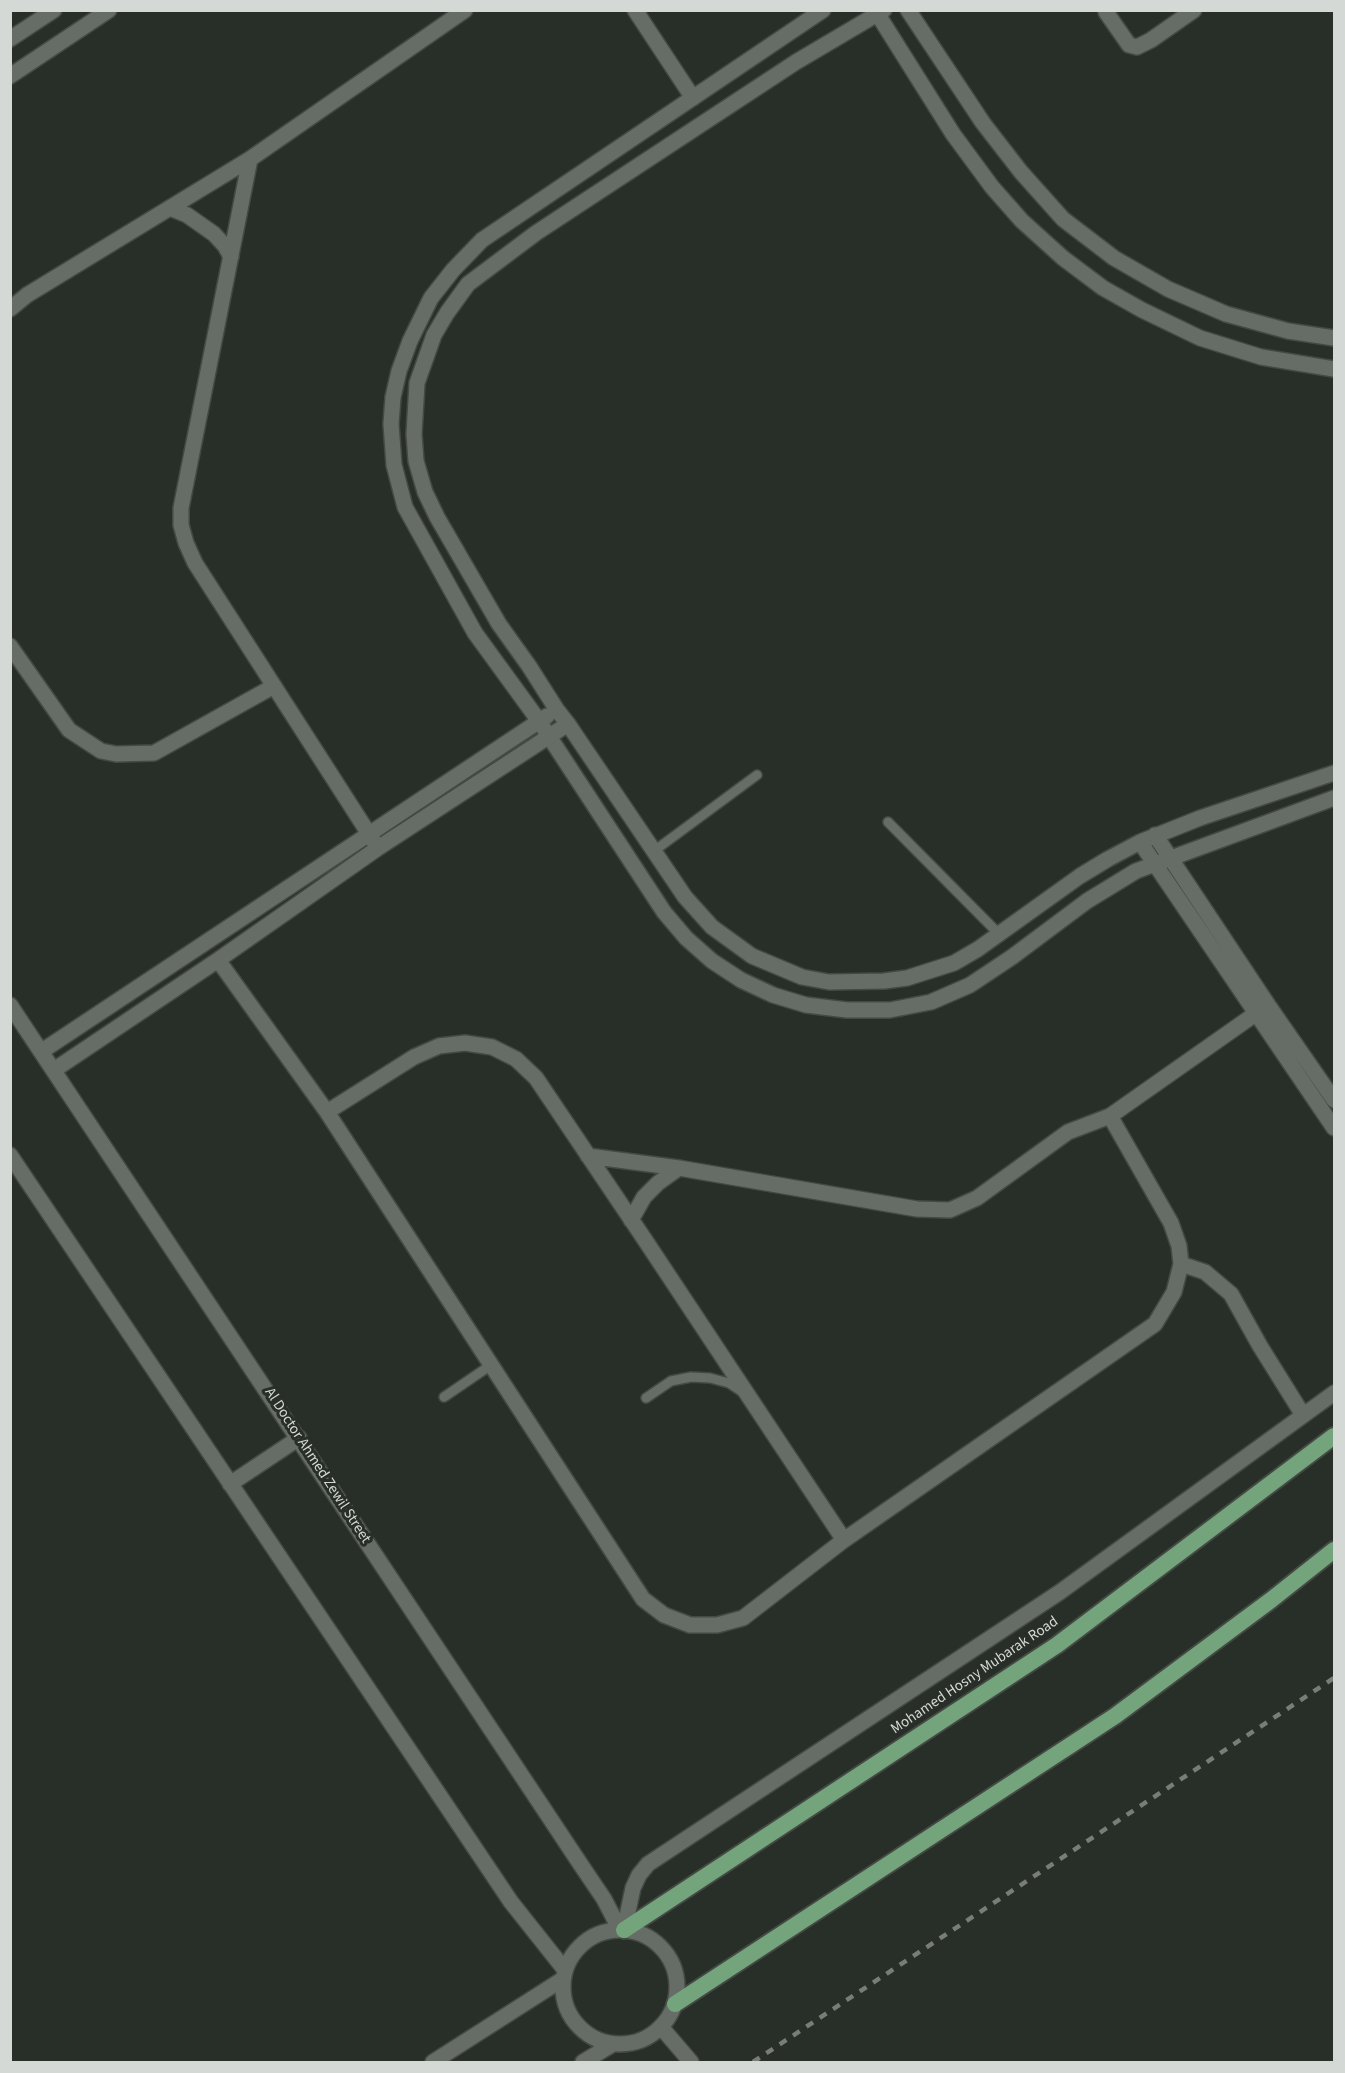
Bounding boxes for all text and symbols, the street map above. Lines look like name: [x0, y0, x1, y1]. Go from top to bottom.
street label: Al Doctor Ahmed Zewil Street: [260, 1385, 374, 1547]
street label: Mohamed Hosny Mubarak Road: [888, 1613, 1062, 1739]

